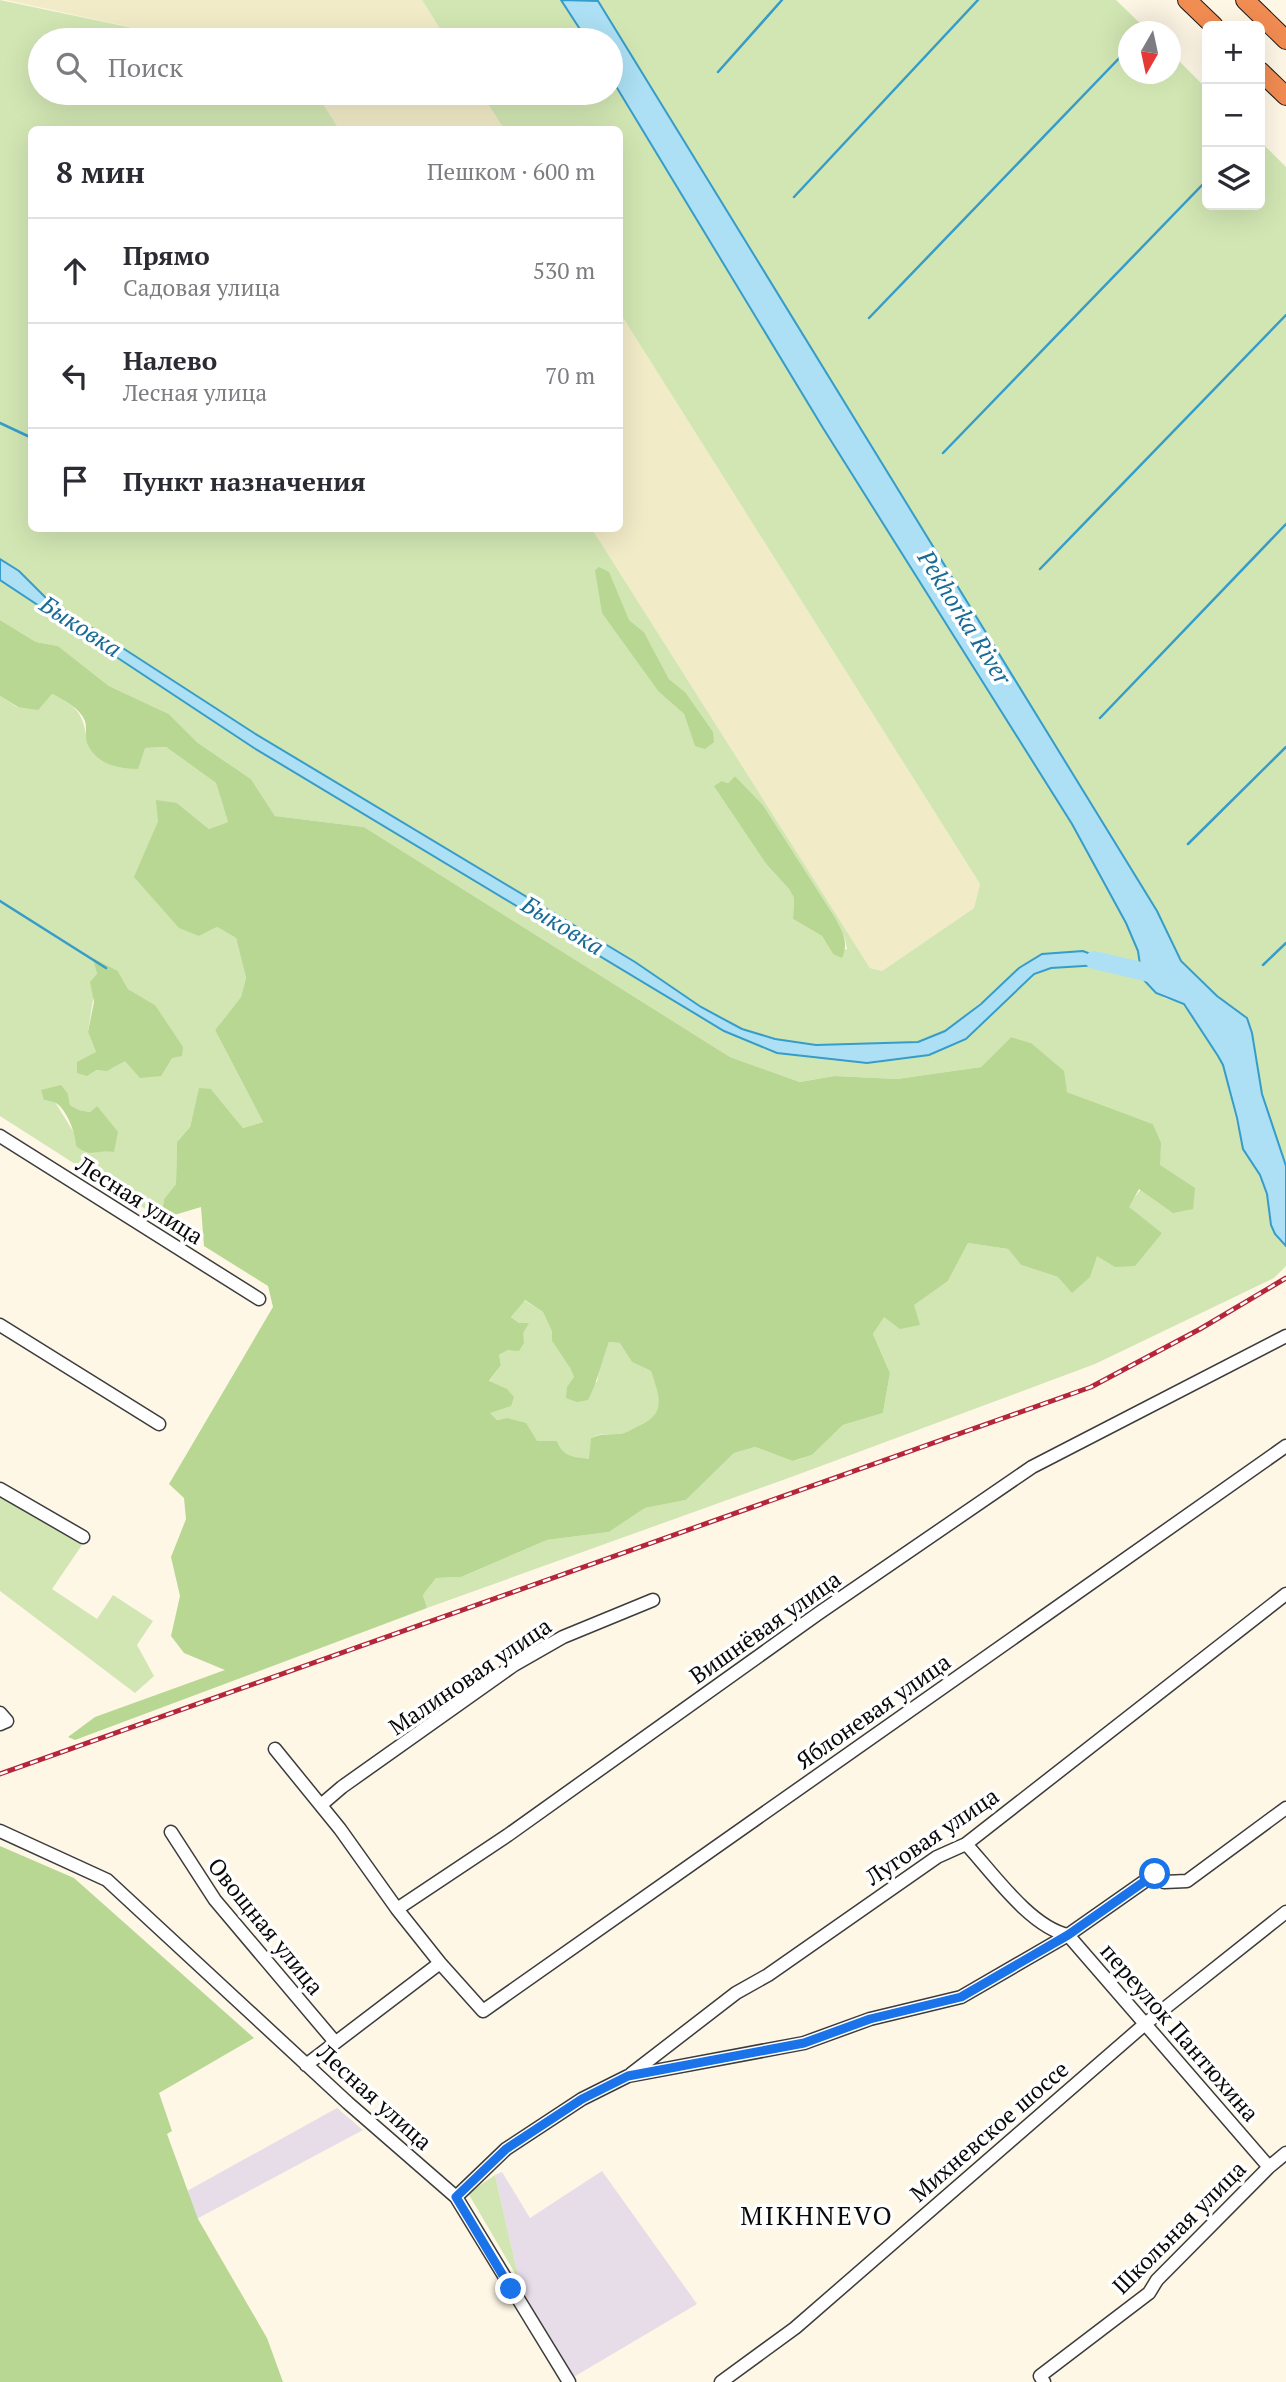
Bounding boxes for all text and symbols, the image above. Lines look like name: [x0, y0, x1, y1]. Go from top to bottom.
north arrow: [1118, 21, 1181, 84]
map controls: [1202, 21, 1265, 210]
button: +: [1202, 21, 1265, 84]
search box: [28, 28, 623, 105]
icon: search: [52, 48, 90, 86]
text: Поиск: [108, 50, 183, 84]
button: −: [1202, 84, 1265, 147]
button: layers: [1202, 147, 1265, 210]
text: 8 мин: [56, 152, 145, 192]
text: Пешком · 600 m: [427, 156, 595, 187]
text: Прямо: [123, 238, 210, 272]
icon: ahead: [56, 252, 94, 290]
text: 530 m: [533, 255, 595, 286]
text: Садовая улица: [123, 272, 280, 303]
text: Налево: [123, 343, 217, 377]
icon: left: [56, 357, 94, 395]
text: 70 m: [545, 360, 595, 391]
text: Лесная улица: [123, 377, 267, 408]
icon: arrive: [56, 462, 94, 500]
text: Пункт назначения: [123, 464, 366, 498]
water label: Pekhorka River: [910, 543, 1020, 692]
water label: Быковка: [33, 587, 128, 664]
water label: Быковка: [515, 887, 610, 962]
street label: Лесная улица: [70, 1148, 210, 1252]
street label: Вишнёвая улица: [683, 1563, 847, 1691]
street label: Малиновая улица: [383, 1610, 558, 1742]
street label: Яблоневая улица: [789, 1646, 957, 1776]
street label: Луговая улица: [859, 1780, 1005, 1893]
street label: Овощная улица: [201, 1851, 331, 2001]
route start: [1139, 1858, 1170, 1889]
street label: переулок Пантюхина: [1094, 1936, 1266, 2128]
street label: Лесная улица: [310, 2037, 439, 2157]
street label: Михневское шоссе: [903, 2054, 1075, 2208]
street label: Школьная улица: [1106, 2153, 1253, 2300]
district label: MIKHNEVO: [740, 2198, 894, 2232]
route end: [495, 2273, 526, 2304]

